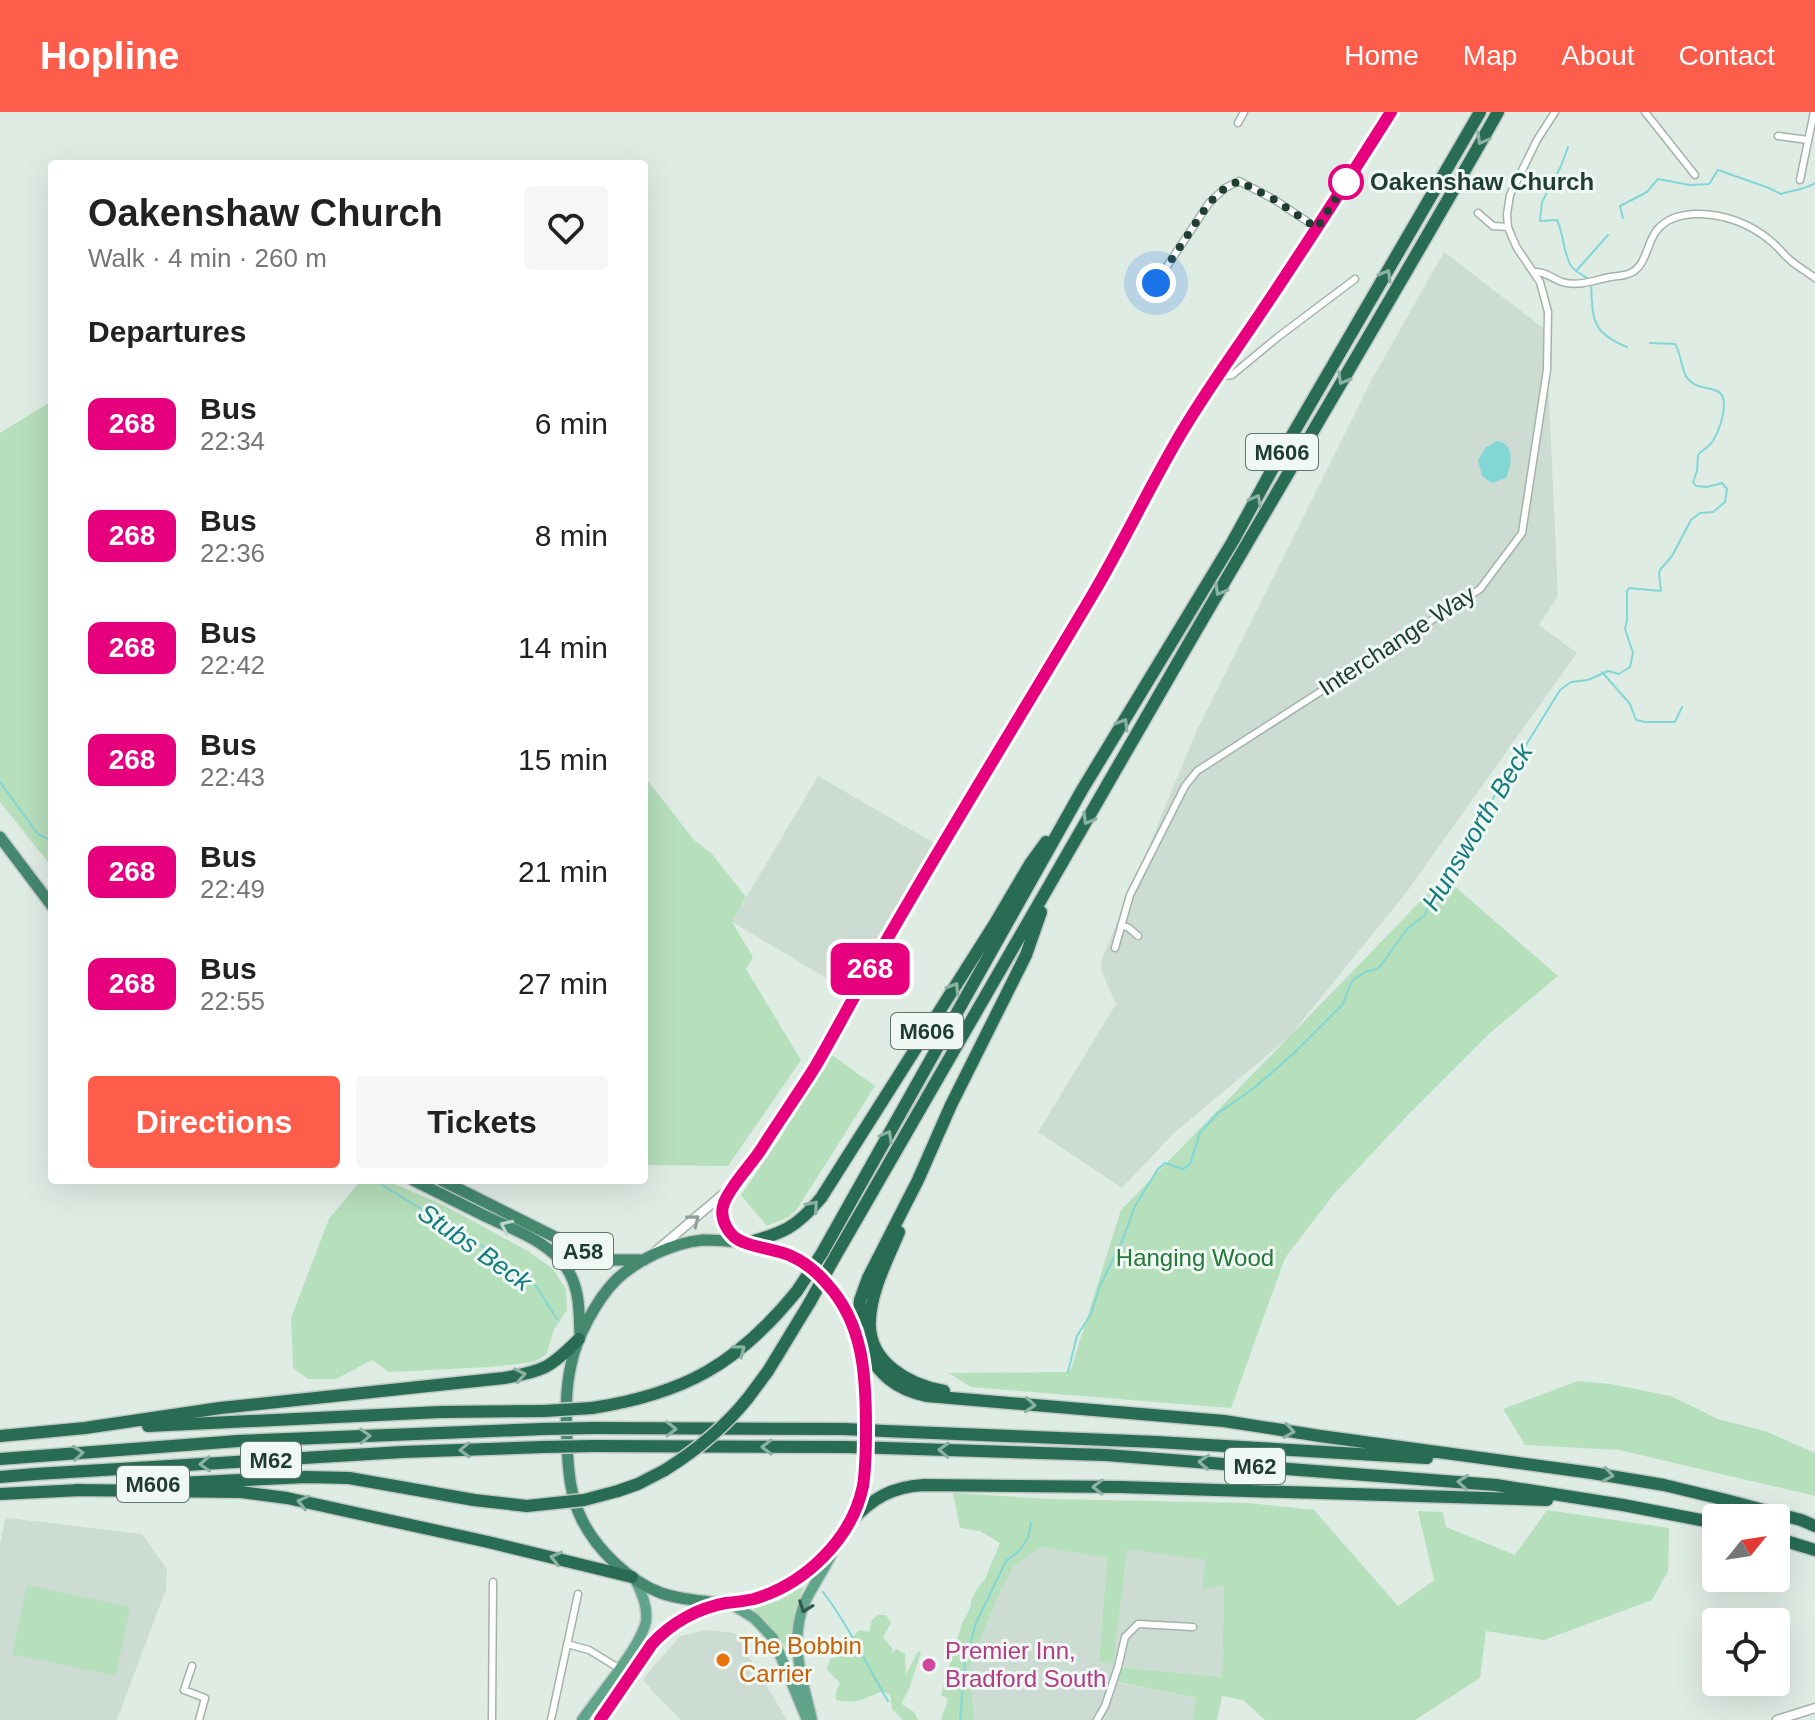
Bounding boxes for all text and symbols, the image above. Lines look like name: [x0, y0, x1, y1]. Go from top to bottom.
text: Hopline: [40, 35, 179, 77]
text: Home: [1344, 40, 1419, 71]
text: Map: [1463, 40, 1517, 71]
text: About: [1561, 40, 1635, 71]
text: Contact: [1679, 40, 1775, 71]
one-way arrow: [1477, 131, 1492, 145]
marker: Oakenshaw Church: [1329, 165, 1363, 199]
place label: Oakenshaw Church: [1370, 168, 1594, 195]
button: heart: [524, 186, 608, 270]
text: Oakenshaw Church: [88, 192, 443, 234]
text: Walk · 4 min · 260 m: [88, 243, 327, 273]
your location: [1136, 263, 1176, 303]
one-way arrow: [1376, 269, 1392, 284]
text: Departures: [88, 315, 246, 348]
one-way arrow: [1337, 370, 1353, 385]
text: Bus: [200, 392, 257, 425]
text: 6 min: [535, 407, 608, 440]
text: 268: [109, 408, 155, 439]
text: 22:34: [200, 426, 265, 456]
road number: M606: [1246, 434, 1318, 470]
one-way arrow: [1246, 494, 1261, 508]
text: Bus: [200, 504, 257, 537]
text: 8 min: [535, 519, 608, 552]
text: 268: [109, 520, 155, 551]
text: 22:36: [200, 538, 265, 568]
street label: Interchange Way: [1314, 580, 1480, 701]
one-way arrow: [1214, 581, 1230, 596]
text: Bus: [200, 616, 257, 649]
text: 14 min: [518, 631, 608, 664]
text: 268: [109, 632, 155, 663]
text: 22:42: [200, 650, 265, 680]
one-way arrow: [1113, 718, 1129, 733]
text: Bus: [200, 728, 257, 761]
water label: Hunsworth Beck: [1415, 736, 1540, 916]
text: 15 min: [518, 743, 608, 776]
text: 268: [109, 744, 155, 775]
text: 22:43: [200, 762, 265, 792]
one-way arrow: [1082, 810, 1098, 825]
text: Bus: [200, 840, 257, 873]
text: 21 min: [518, 855, 608, 888]
text: 268: [109, 856, 155, 887]
text: 22:49: [200, 874, 265, 904]
line badge: 268: [824, 943, 916, 995]
text: Bus: [200, 952, 257, 985]
text: 268: [847, 953, 893, 984]
text: 27 min: [518, 967, 608, 1000]
text: 268: [109, 968, 155, 999]
one-way arrow: [944, 982, 960, 997]
text: 22:55: [200, 986, 265, 1016]
road number: M606: [891, 1013, 963, 1049]
button: Directions: [88, 1076, 340, 1168]
button: Tickets: [356, 1076, 608, 1168]
one-way arrow: [878, 1130, 893, 1144]
water label: Stubs Beck: [413, 1197, 539, 1298]
one-way arrow: [803, 1201, 818, 1216]
one-way arrow: [685, 1215, 700, 1229]
one-way arrow: [499, 1220, 514, 1236]
road number: A58: [553, 1233, 613, 1269]
park label: Hanging Wood: [1116, 1244, 1274, 1271]
one-way arrow: [731, 1345, 746, 1359]
one-way arrow: [513, 1367, 527, 1384]
one-way arrow: [1024, 1396, 1037, 1413]
one-way arrow: [665, 1420, 678, 1438]
one-way arrow: [1282, 1422, 1296, 1439]
one-way arrow: [359, 1427, 372, 1444]
one-way arrow: [760, 1438, 773, 1456]
one-way arrow: [458, 1441, 471, 1459]
one-way arrow: [937, 1441, 950, 1458]
road number: M62: [241, 1442, 301, 1478]
one-way arrow: [72, 1445, 85, 1462]
road number: M62: [1225, 1448, 1285, 1484]
one-way arrow: [1197, 1454, 1210, 1471]
one-way arrow: [198, 1455, 211, 1472]
road number: M606: [117, 1466, 189, 1502]
one-way arrow: [1601, 1466, 1614, 1483]
one-way arrow: [1456, 1474, 1469, 1491]
one-way arrow: [1091, 1478, 1104, 1496]
one-way arrow: [296, 1494, 310, 1511]
north arrow: [1702, 1504, 1790, 1592]
map controls: [1702, 1504, 1790, 1696]
one-way arrow: [550, 1551, 564, 1568]
one-way arrow: [798, 1599, 814, 1613]
button: locate: [1702, 1608, 1790, 1696]
place label: The Bobbin Carrier: [739, 1632, 862, 1687]
place label: Premier Inn, Bradford South: [945, 1637, 1106, 1692]
marker: The Bobbin Carrier: [714, 1651, 732, 1669]
marker: Premier Inn, Bradford South: [920, 1656, 938, 1674]

